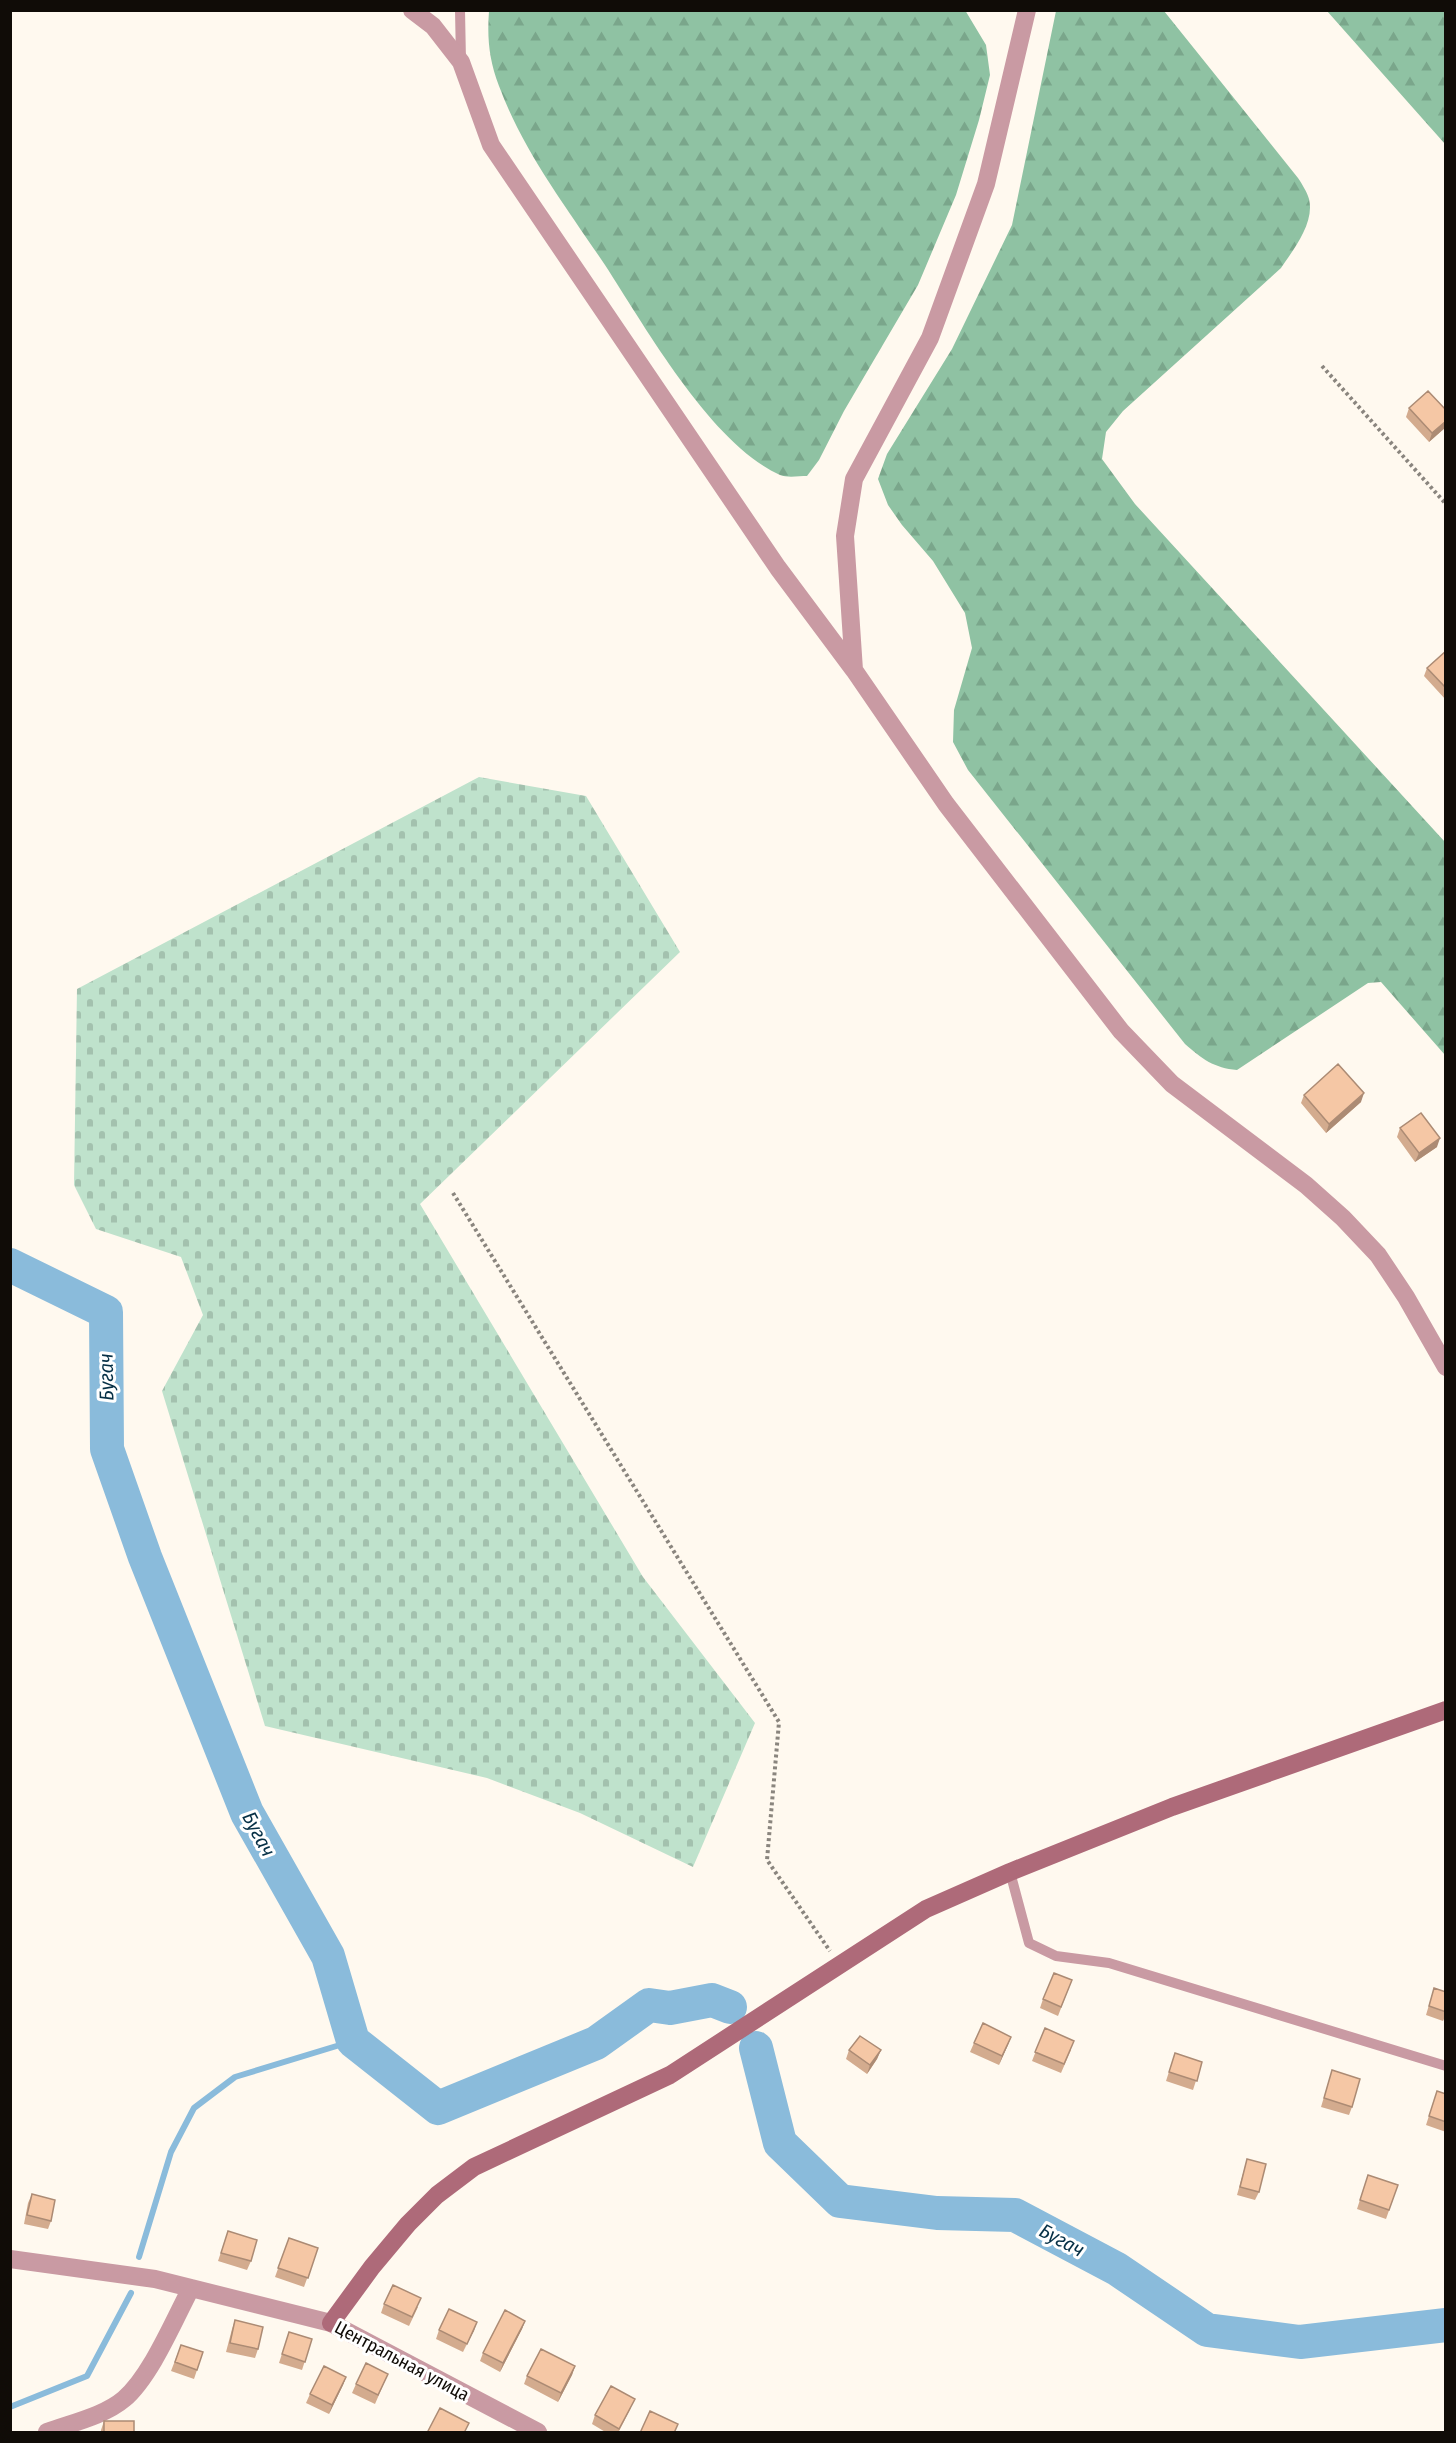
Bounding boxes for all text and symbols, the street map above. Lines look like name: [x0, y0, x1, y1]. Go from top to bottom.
water label: Бугач: [94, 1353, 118, 1401]
water label: Бугач: [237, 1807, 281, 1861]
water label: Бугач: [1035, 2218, 1089, 2262]
street label: Центральная улица: [331, 2316, 473, 2406]

